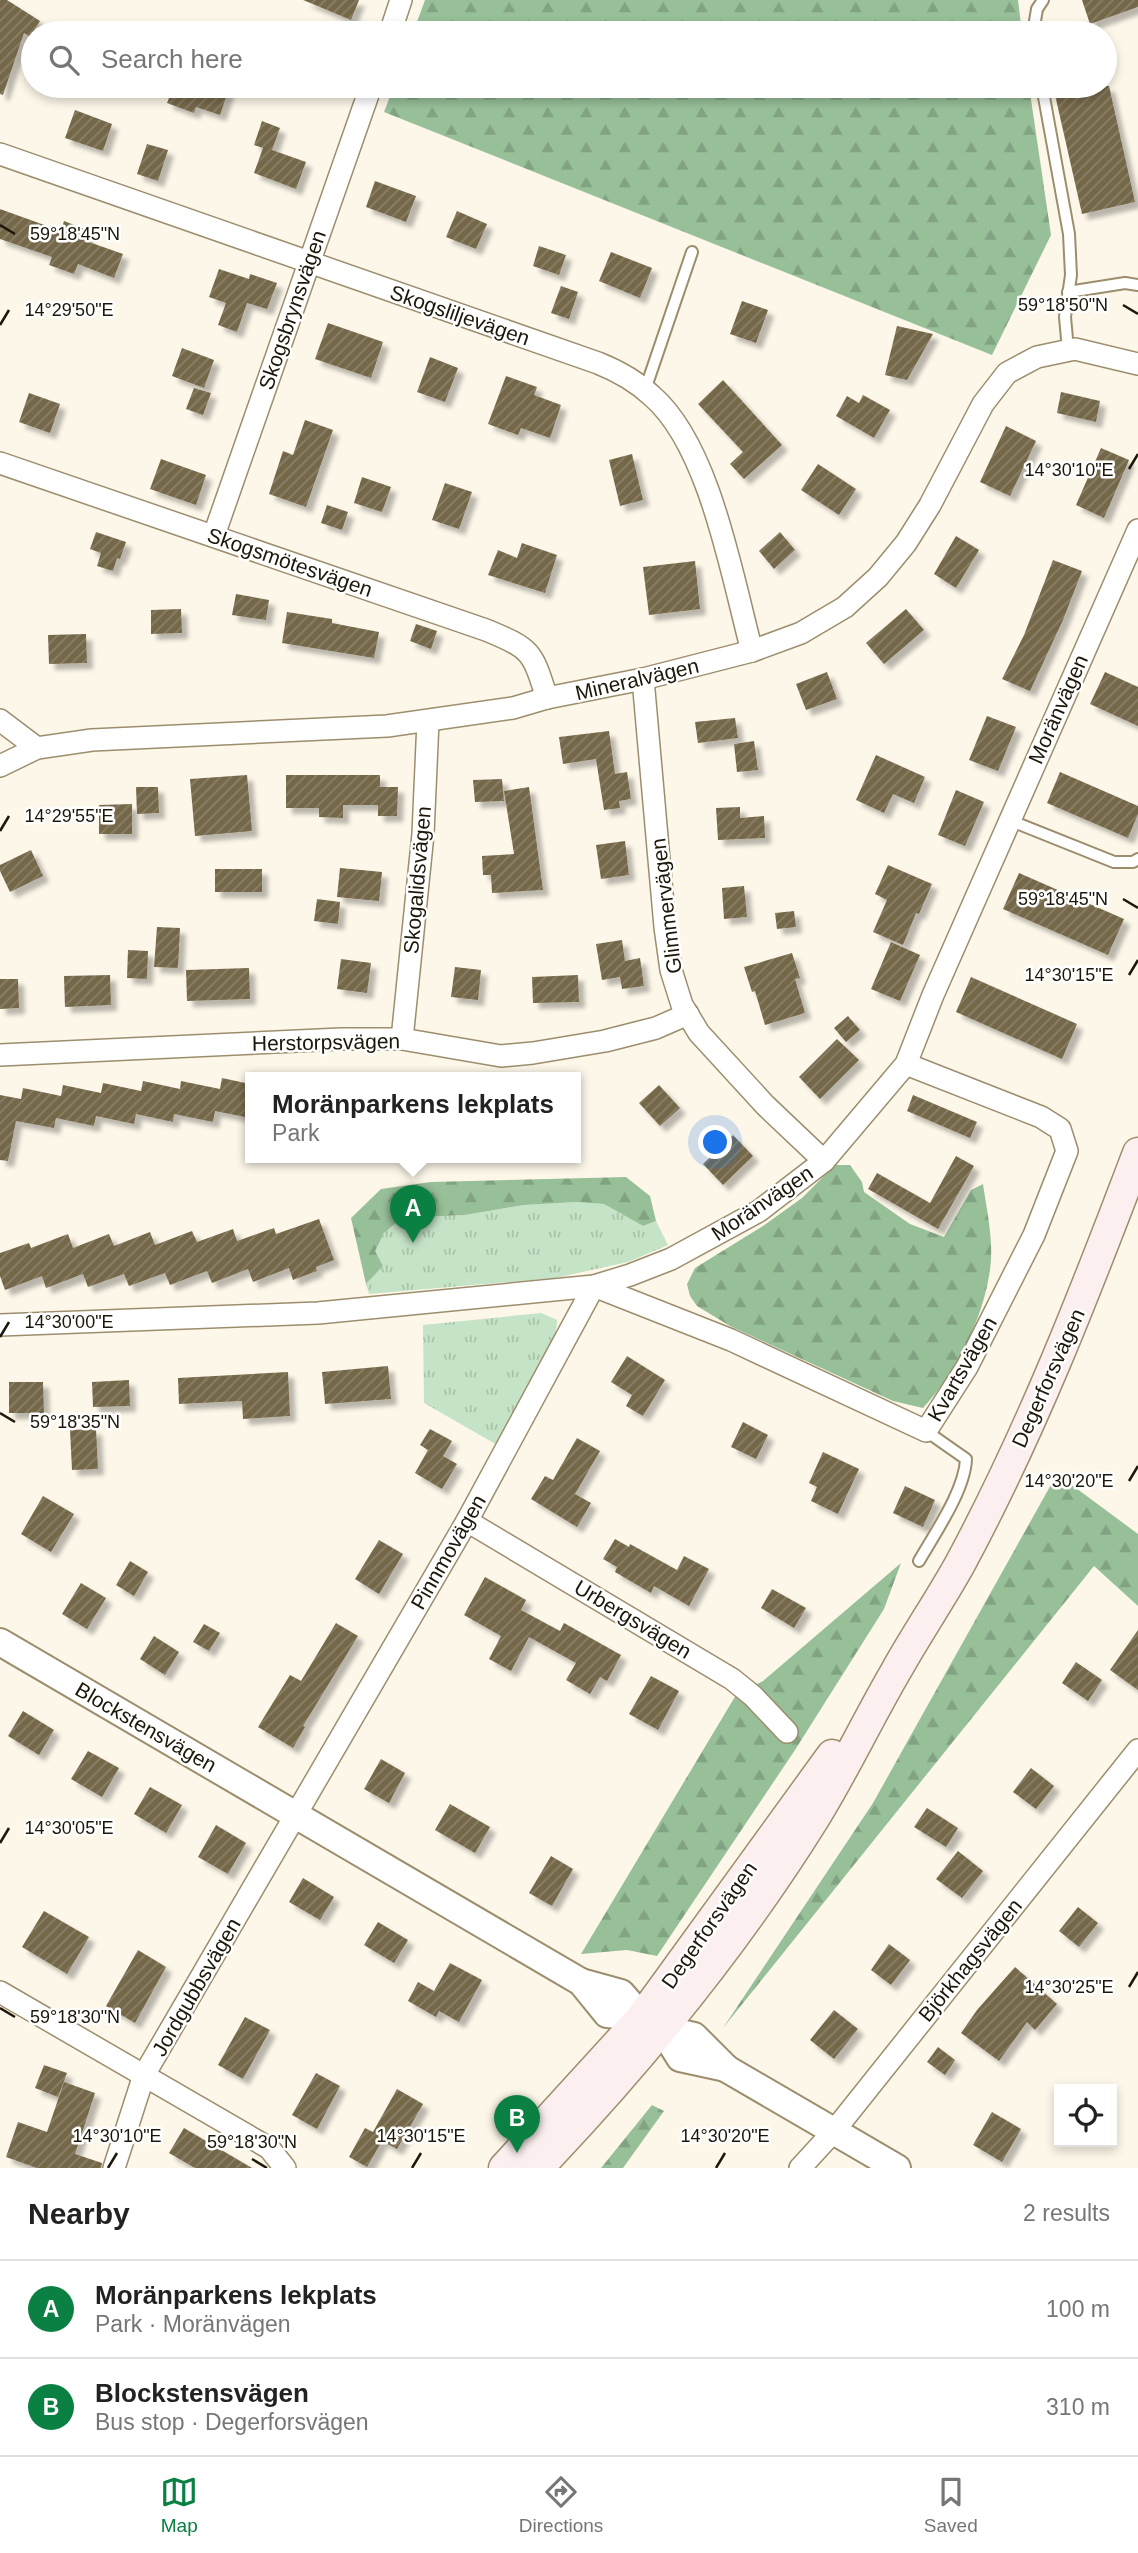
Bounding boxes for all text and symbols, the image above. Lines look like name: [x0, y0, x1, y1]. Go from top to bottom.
search box: [21, 21, 1117, 98]
icon: search: [45, 41, 83, 79]
text: Search here: [101, 44, 243, 74]
text: 59°18'45"N: [30, 224, 120, 244]
street label: Skogsbrynsvägen: [254, 227, 330, 393]
street label: Skogsliljevägen: [387, 280, 533, 350]
text: 59°18'50"N: [1018, 295, 1108, 315]
text: 14°29'50"E: [24, 300, 114, 320]
text: 14°30'10"E: [1024, 460, 1114, 480]
street label: Skogsmötesvägen: [205, 523, 375, 601]
street label: Moränvägen: [1024, 651, 1092, 767]
street label: Mineralvägen: [573, 654, 701, 704]
street label: Skogalidsvägen: [399, 805, 435, 955]
text: 14°29'55"E: [24, 806, 114, 826]
street label: Glimmervägen: [646, 837, 686, 975]
text: 59°18'45"N: [1018, 889, 1108, 909]
text: 14°30'15"E: [1024, 965, 1114, 985]
street label: Herstorpsvägen: [252, 1029, 400, 1055]
popup: [245, 1072, 581, 1163]
text: Moränparkens lekplats: [272, 1089, 554, 1119]
text: Park: [272, 1120, 319, 1146]
your location: [698, 1125, 732, 1159]
street label: Moränvägen: [707, 1161, 817, 1245]
pin: A: [390, 1185, 436, 1243]
street label: Degerforsvägen: [1007, 1305, 1089, 1451]
text: 14°30'00"E: [24, 1312, 114, 1332]
street label: Kvartsvägen: [923, 1313, 1001, 1425]
text: 59°18'35"N: [30, 1412, 120, 1432]
text: 14°30'20"E: [1024, 1471, 1114, 1491]
street label: Pinnmovägen: [406, 1491, 490, 1613]
street label: Urbergsvägen: [571, 1575, 695, 1663]
street label: Blockstensvägen: [72, 1677, 220, 1777]
text: 14°30'05"E: [24, 1818, 114, 1838]
street label: Degerforsvägen: [657, 1857, 761, 1993]
street label: Björkhagsvägen: [914, 1894, 1026, 2026]
street label: Jordgubbsvägen: [147, 1914, 245, 2060]
text: 14°30'25"E: [1024, 1977, 1114, 1997]
text: 59°18'30"N: [30, 2007, 120, 2027]
map controls: [1054, 2084, 1117, 2147]
button: locate: [1054, 2084, 1117, 2147]
pin: B: [494, 2095, 540, 2153]
text: 14°30'10"E: [72, 2126, 162, 2146]
text: 14°30'15"E: [376, 2126, 466, 2146]
text: 14°30'20"E: [680, 2126, 770, 2146]
text: 59°18'30"N: [207, 2132, 297, 2152]
text: Nearby: [28, 2197, 130, 2230]
text: 2 results: [1023, 2200, 1110, 2226]
text: Moränparkens lekplats: [95, 2280, 377, 2310]
text: A: [43, 2296, 59, 2322]
text: 100 m: [1046, 2296, 1110, 2322]
text: Park · Moränvägen: [95, 2311, 291, 2337]
text: Blockstensvägen: [95, 2378, 309, 2408]
text: B: [43, 2394, 59, 2420]
text: 310 m: [1046, 2394, 1110, 2420]
text: Bus stop · Degerforsvägen: [95, 2409, 369, 2435]
tab: Map: [160, 2473, 198, 2537]
tab: Directions: [519, 2473, 603, 2537]
tab: Saved: [924, 2473, 978, 2537]

